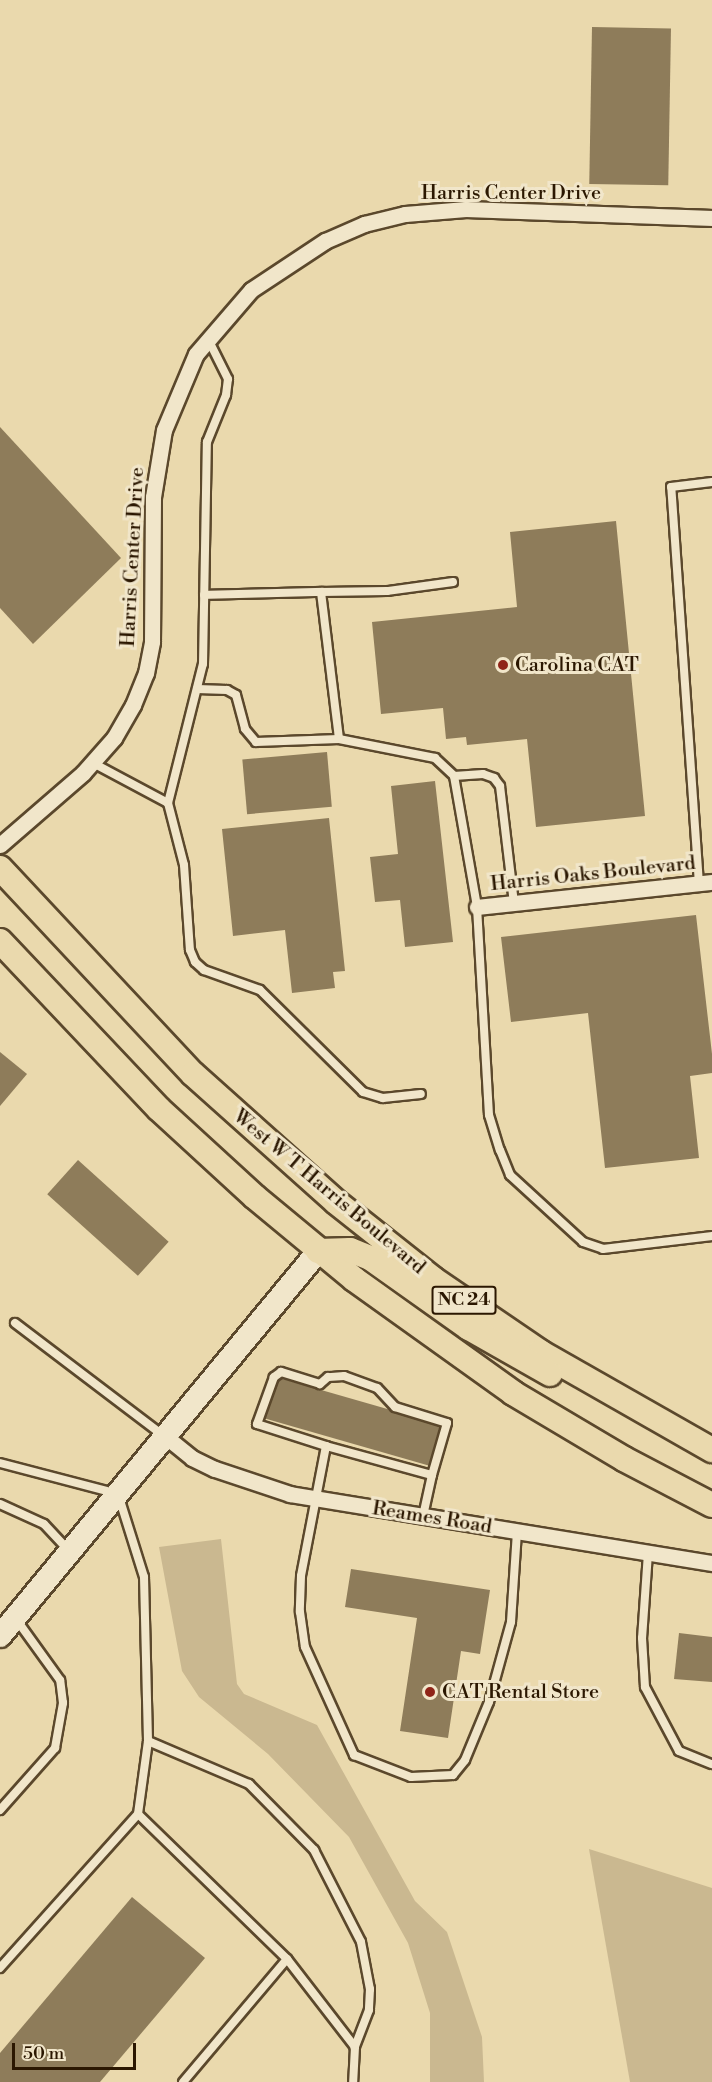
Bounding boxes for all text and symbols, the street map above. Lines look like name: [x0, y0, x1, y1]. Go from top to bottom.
street label: Harris Center Drive: [421, 181, 601, 205]
street label: Harris Center Drive: [116, 466, 150, 648]
place label: Carolina CAT: [515, 653, 639, 677]
marker: Carolina CAT: [496, 658, 510, 672]
street label: Harris Oaks Boulevard: [489, 851, 697, 897]
street label: West W T Harris Boulevard: [228, 1104, 430, 1280]
road number: NC 24: [431, 1285, 497, 1315]
street label: Reames Road: [370, 1497, 494, 1539]
place label: CAT Rental Store: [442, 1680, 599, 1704]
marker: CAT Rental Store: [423, 1685, 437, 1699]
scale bar: [15, 2031, 140, 2069]
text: 50 m: [23, 2042, 64, 2065]

